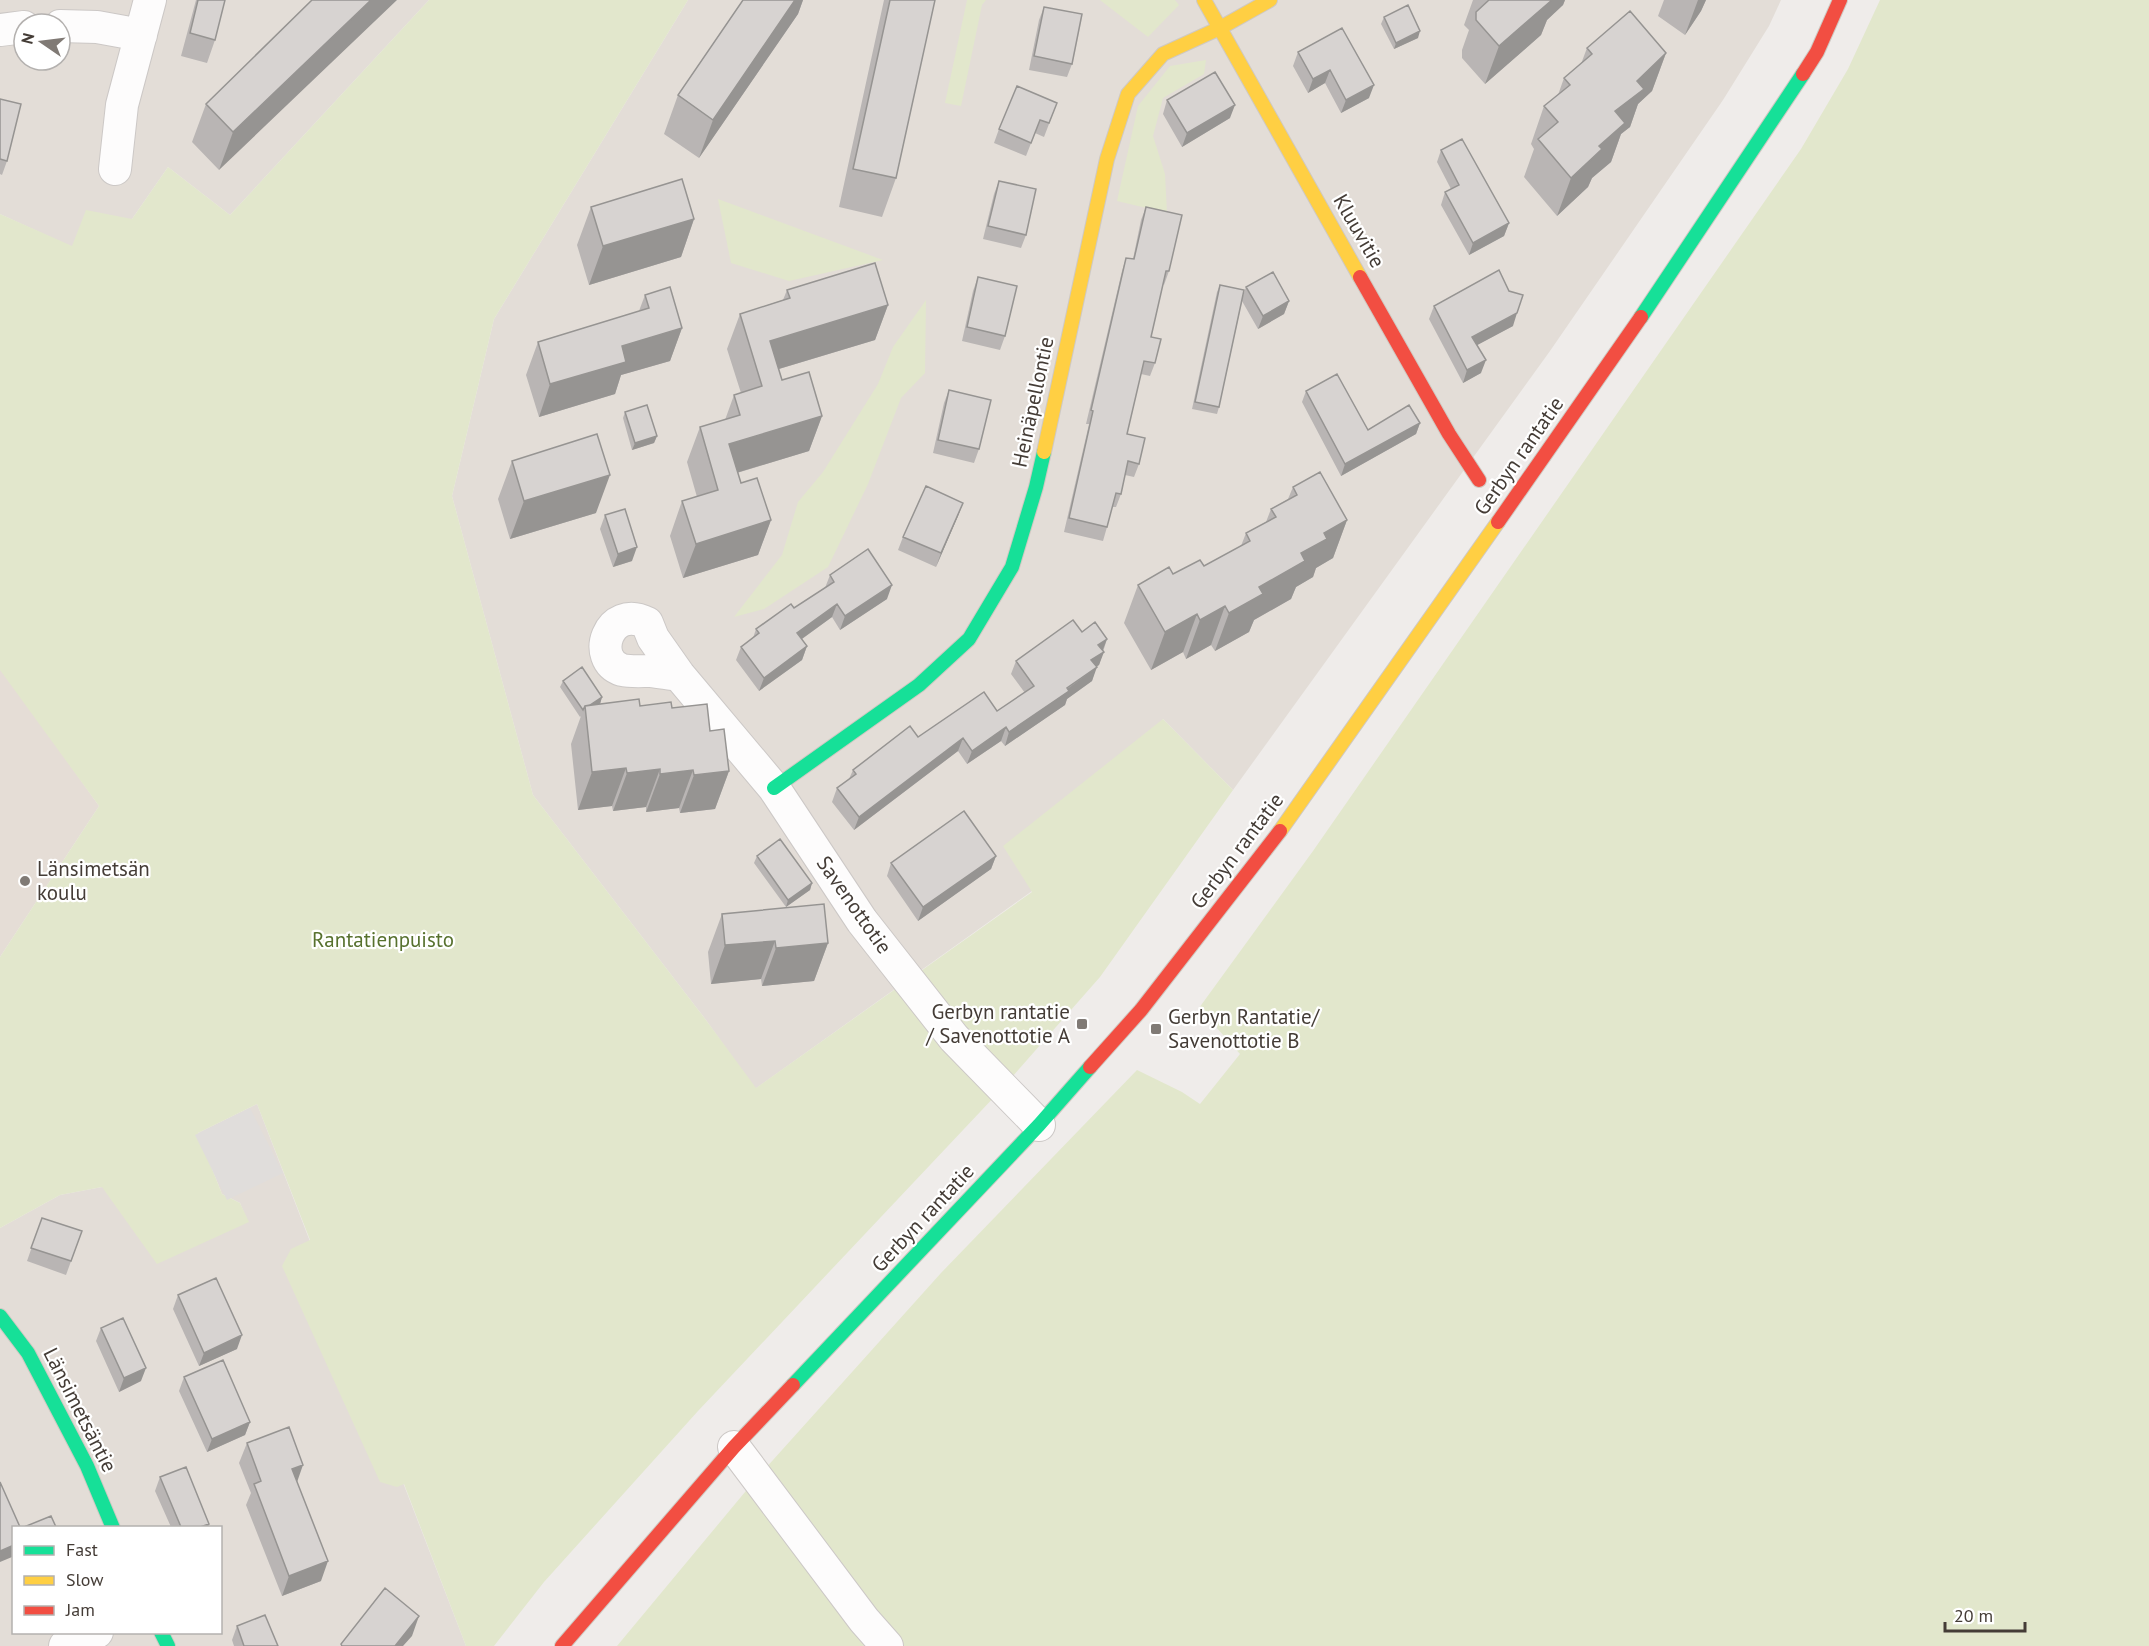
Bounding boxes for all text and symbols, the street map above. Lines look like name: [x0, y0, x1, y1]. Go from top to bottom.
north arrow: [12, 12, 72, 72]
text: N: [16, 31, 38, 46]
street label: Kluuvitie: [1328, 189, 1391, 272]
street label: Heinäpellontie: [1006, 334, 1060, 470]
street label: Gerbyn rantatie: [1468, 391, 1569, 520]
street label: Gerbyn rantatie: [1184, 787, 1289, 914]
street label: Savenottotie: [811, 850, 898, 959]
place label: Länsimetsän koulu: [37, 855, 150, 906]
marker: Länsimetsän koulu: [18, 874, 32, 888]
park label: Rantatienpuisto: [312, 926, 454, 953]
place label: Gerbyn rantatie / Savenottotie A: [925, 998, 1071, 1049]
place label: Gerbyn Rantatie/ Savenottotie B: [1168, 1003, 1321, 1054]
marker: Gerbyn rantatie / Savenottotie A: [1075, 1017, 1089, 1031]
marker: Gerbyn Rantatie/ Savenottotie B: [1149, 1022, 1163, 1036]
street label: Gerbyn rantatie: [865, 1158, 980, 1278]
street label: Länsimetsäntie: [37, 1343, 123, 1477]
legend: [12, 1526, 222, 1634]
text: Fast: [66, 1538, 98, 1561]
text: Slow: [66, 1568, 104, 1591]
scale bar: [1945, 1595, 2024, 1633]
text: Jam: [65, 1598, 95, 1621]
text: 20 m: [1954, 1604, 1993, 1627]

